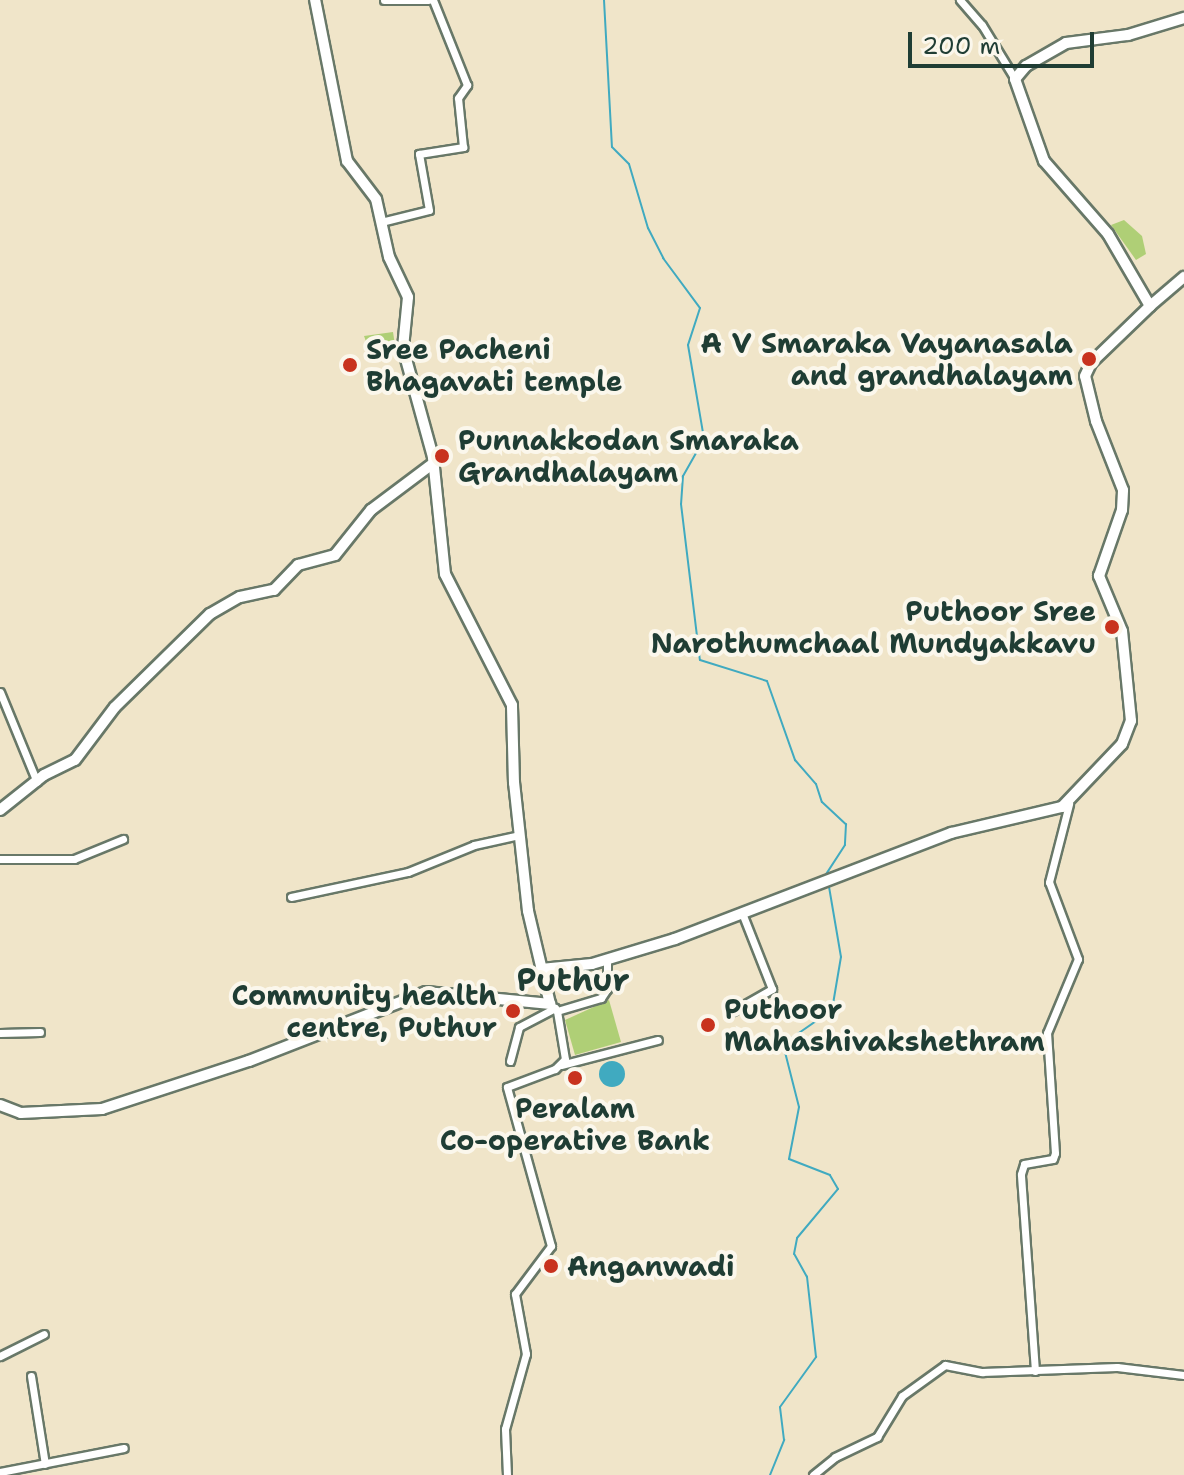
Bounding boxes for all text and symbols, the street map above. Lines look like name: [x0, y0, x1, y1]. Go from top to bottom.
scale bar: [912, 16, 1098, 66]
text: 200 m: [922, 30, 1000, 62]
place label: A V Smaraka Vayanasala and grandhalayam: [701, 326, 1073, 392]
place label: Sree Pacheni Bhagavati temple: [366, 332, 622, 398]
marker: A V Smaraka Vayanasala and grandhalayam: [1080, 350, 1098, 368]
marker: Sree Pacheni Bhagavati temple: [341, 356, 359, 374]
place label: Punnakkodan Smaraka Grandhalayam: [458, 423, 799, 489]
marker: Punnakkodan Smaraka Grandhalayam: [433, 447, 451, 465]
place label: Puthoor Sree Narothumchaal Mundyakkavu: [651, 594, 1096, 660]
marker: Puthoor Sree Narothumchaal Mundyakkavu: [1103, 618, 1121, 636]
district label: Puthur: [516, 961, 630, 999]
place label: Community health centre, Puthur: [231, 978, 497, 1044]
place label: Puthoor Mahashivakshethram: [724, 992, 1045, 1058]
marker: Community health centre, Puthur: [504, 1002, 522, 1020]
marker: Puthoor Mahashivakshethram: [699, 1016, 717, 1034]
marker: Peralam Co-operative Bank: [566, 1069, 584, 1087]
place label: Peralam Co-operative Bank: [440, 1091, 710, 1157]
place label: Anganwadi: [567, 1249, 735, 1283]
marker: Anganwadi: [542, 1257, 560, 1275]

